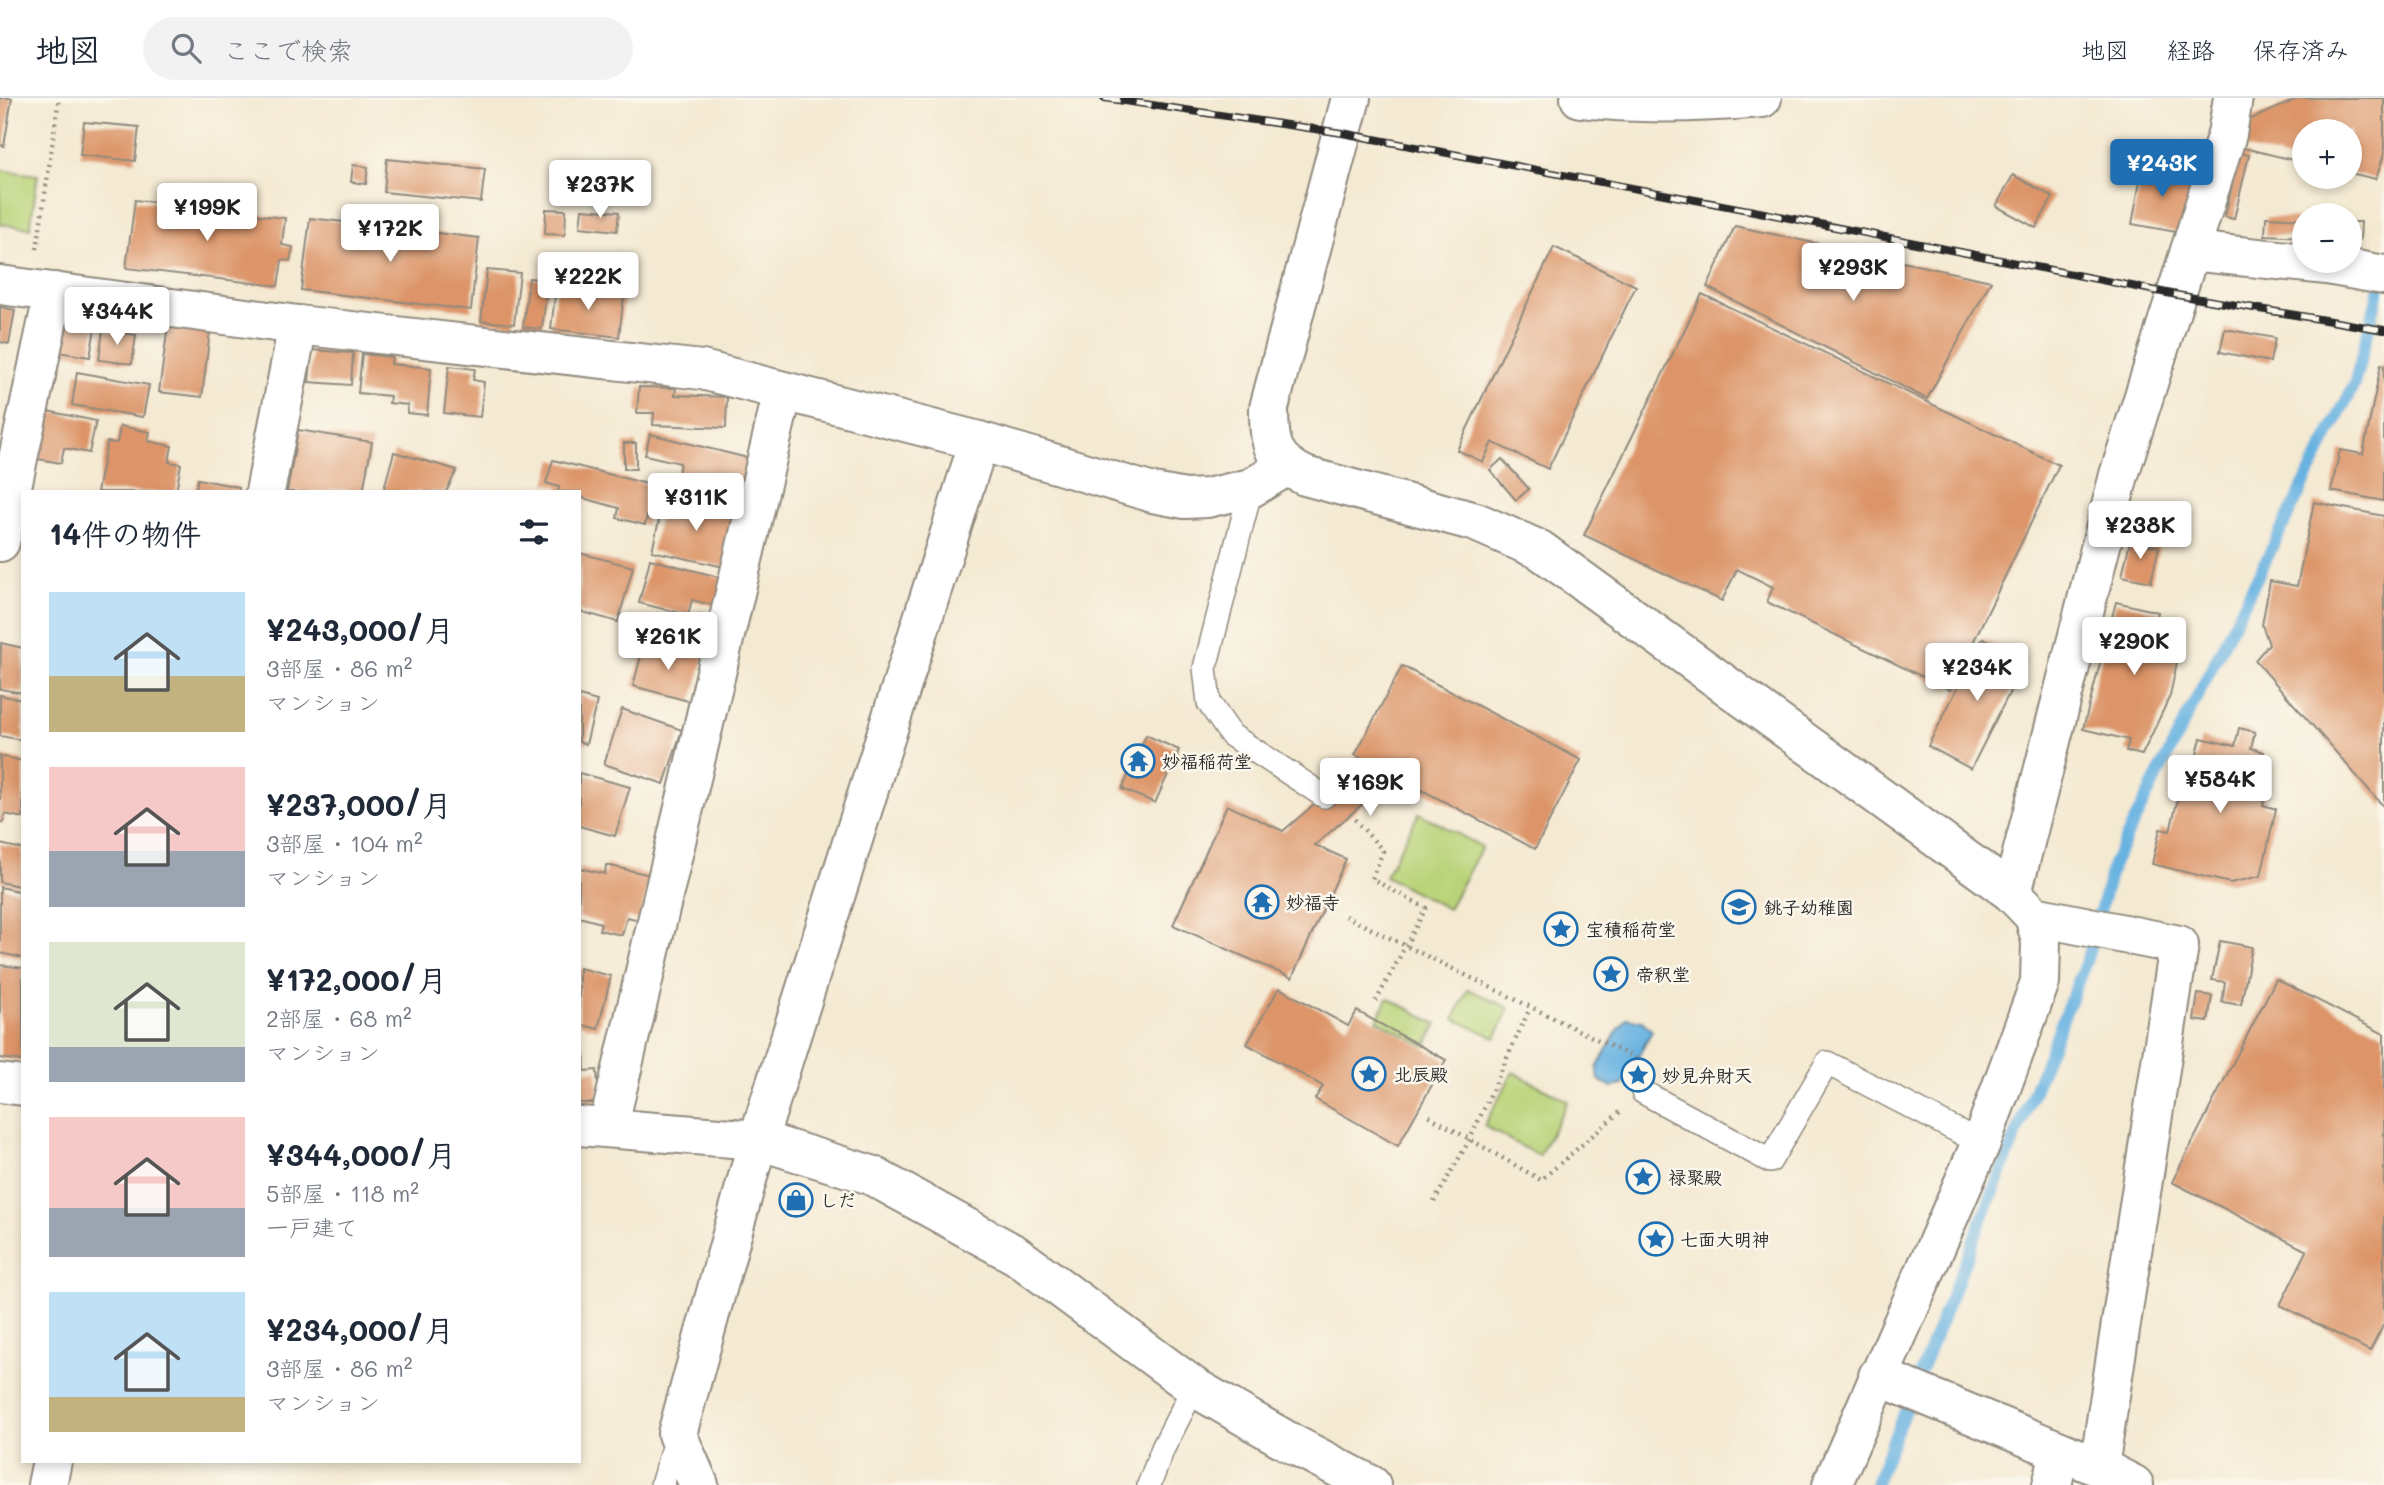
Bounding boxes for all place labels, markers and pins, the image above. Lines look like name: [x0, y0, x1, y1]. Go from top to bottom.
pin: ¥243K: [2113, 140, 2211, 199]
pin: ¥237K: [551, 160, 649, 220]
pin: ¥199K: [158, 184, 256, 243]
pin: ¥172K: [341, 204, 439, 264]
pin: ¥293K: [1804, 244, 1902, 303]
pin: ¥222K: [539, 252, 637, 312]
pin: ¥344K: [68, 288, 166, 347]
pin: ¥311K: [647, 474, 745, 533]
pin: ¥238K: [2091, 502, 2189, 561]
pin: ¥261K: [619, 612, 717, 672]
pin: ¥290K: [2085, 618, 2183, 677]
pin: ¥234K: [1928, 644, 2026, 703]
temple icon: 妙福稲荷堂: [1119, 742, 1157, 780]
place label: 妙福稲荷堂: [1162, 749, 1252, 773]
pin: ¥584K: [2171, 756, 2269, 815]
pin: ¥169K: [1321, 758, 1419, 818]
temple icon: 妙福寺: [1243, 883, 1281, 921]
school or university icon: 銚子幼稚園: [1720, 888, 1758, 926]
place label: 妙福寺: [1286, 890, 1340, 914]
place label: 銚子幼稚園: [1764, 895, 1854, 919]
place icon: 宝積稲荷堂: [1542, 910, 1580, 948]
place label: 宝積稲荷堂: [1586, 917, 1676, 941]
place icon: 帝釈堂: [1592, 955, 1630, 993]
place label: 帝釈堂: [1636, 962, 1690, 986]
place icon: 北辰殿: [1350, 1055, 1388, 1093]
place icon: 妙見弁財天: [1619, 1056, 1657, 1094]
place label: 北辰殿: [1394, 1062, 1448, 1086]
place label: 妙見弁財天: [1662, 1063, 1752, 1087]
place icon: 禄聚殿: [1624, 1158, 1662, 1196]
place label: 禄聚殿: [1668, 1165, 1722, 1189]
shop icon: しだ: [777, 1181, 815, 1219]
place label: しだ: [820, 1188, 856, 1212]
place icon: 七面大明神: [1637, 1220, 1675, 1258]
place label: 七面大明神: [1680, 1227, 1770, 1251]

